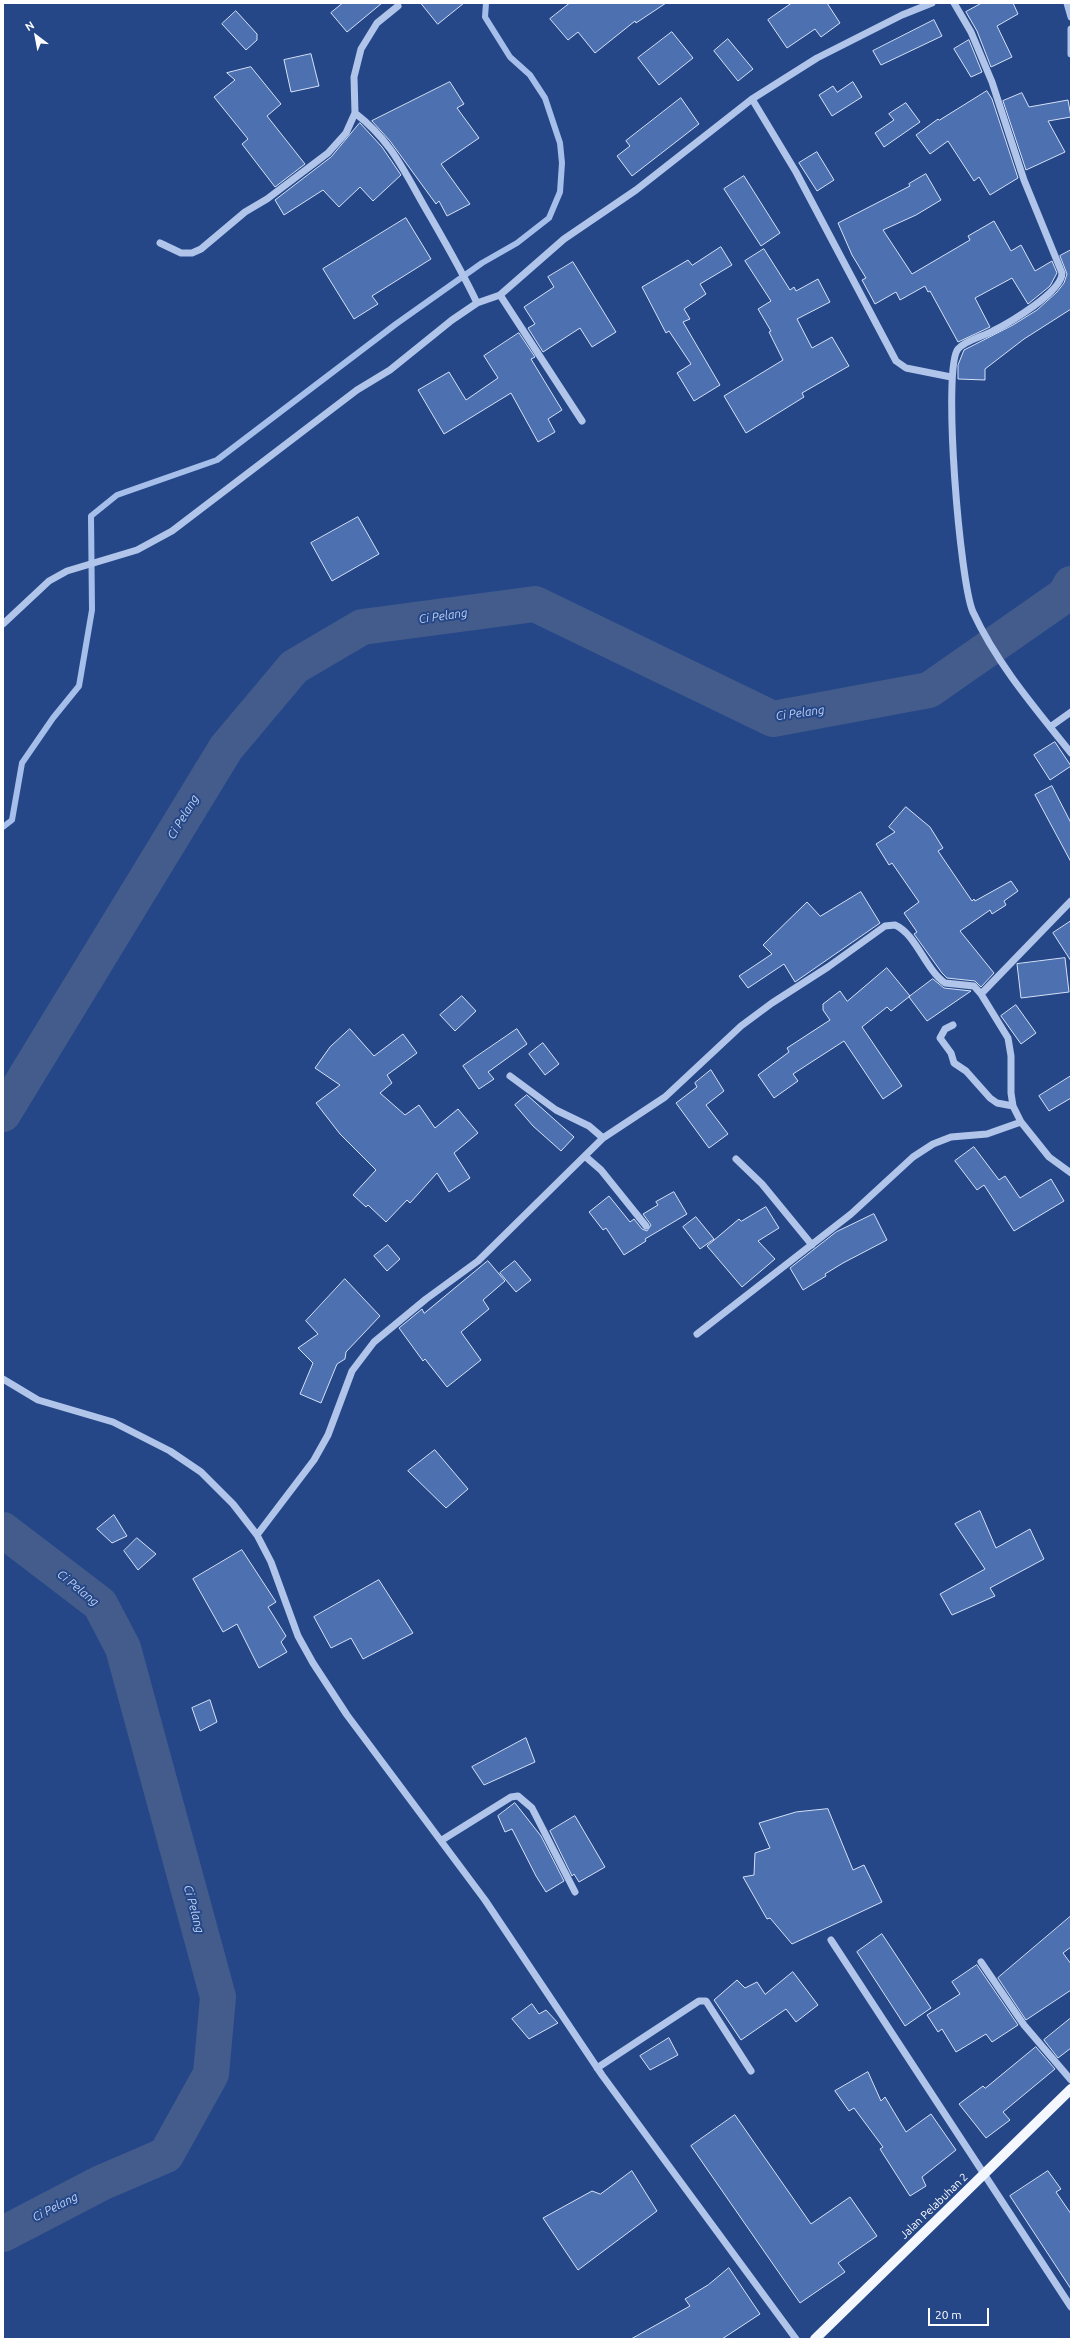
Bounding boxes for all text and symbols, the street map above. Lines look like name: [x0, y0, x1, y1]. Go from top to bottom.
north arrow: [16, 16, 56, 56]
text: N: [23, 19, 36, 33]
water label: Ci Pelang: [418, 605, 468, 627]
water label: Ci Pelang: [775, 702, 825, 724]
water label: Ci Pelang: [164, 792, 202, 842]
water label: Ci Pelang: [54, 1567, 102, 1609]
water label: Ci Pelang: [181, 1883, 207, 1935]
street label: Jalan Pelabuhan 2: [897, 2170, 971, 2242]
water label: Ci Pelang: [30, 2189, 80, 2225]
scale bar: [930, 2300, 991, 2326]
text: 20 m: [935, 2308, 962, 2321]

